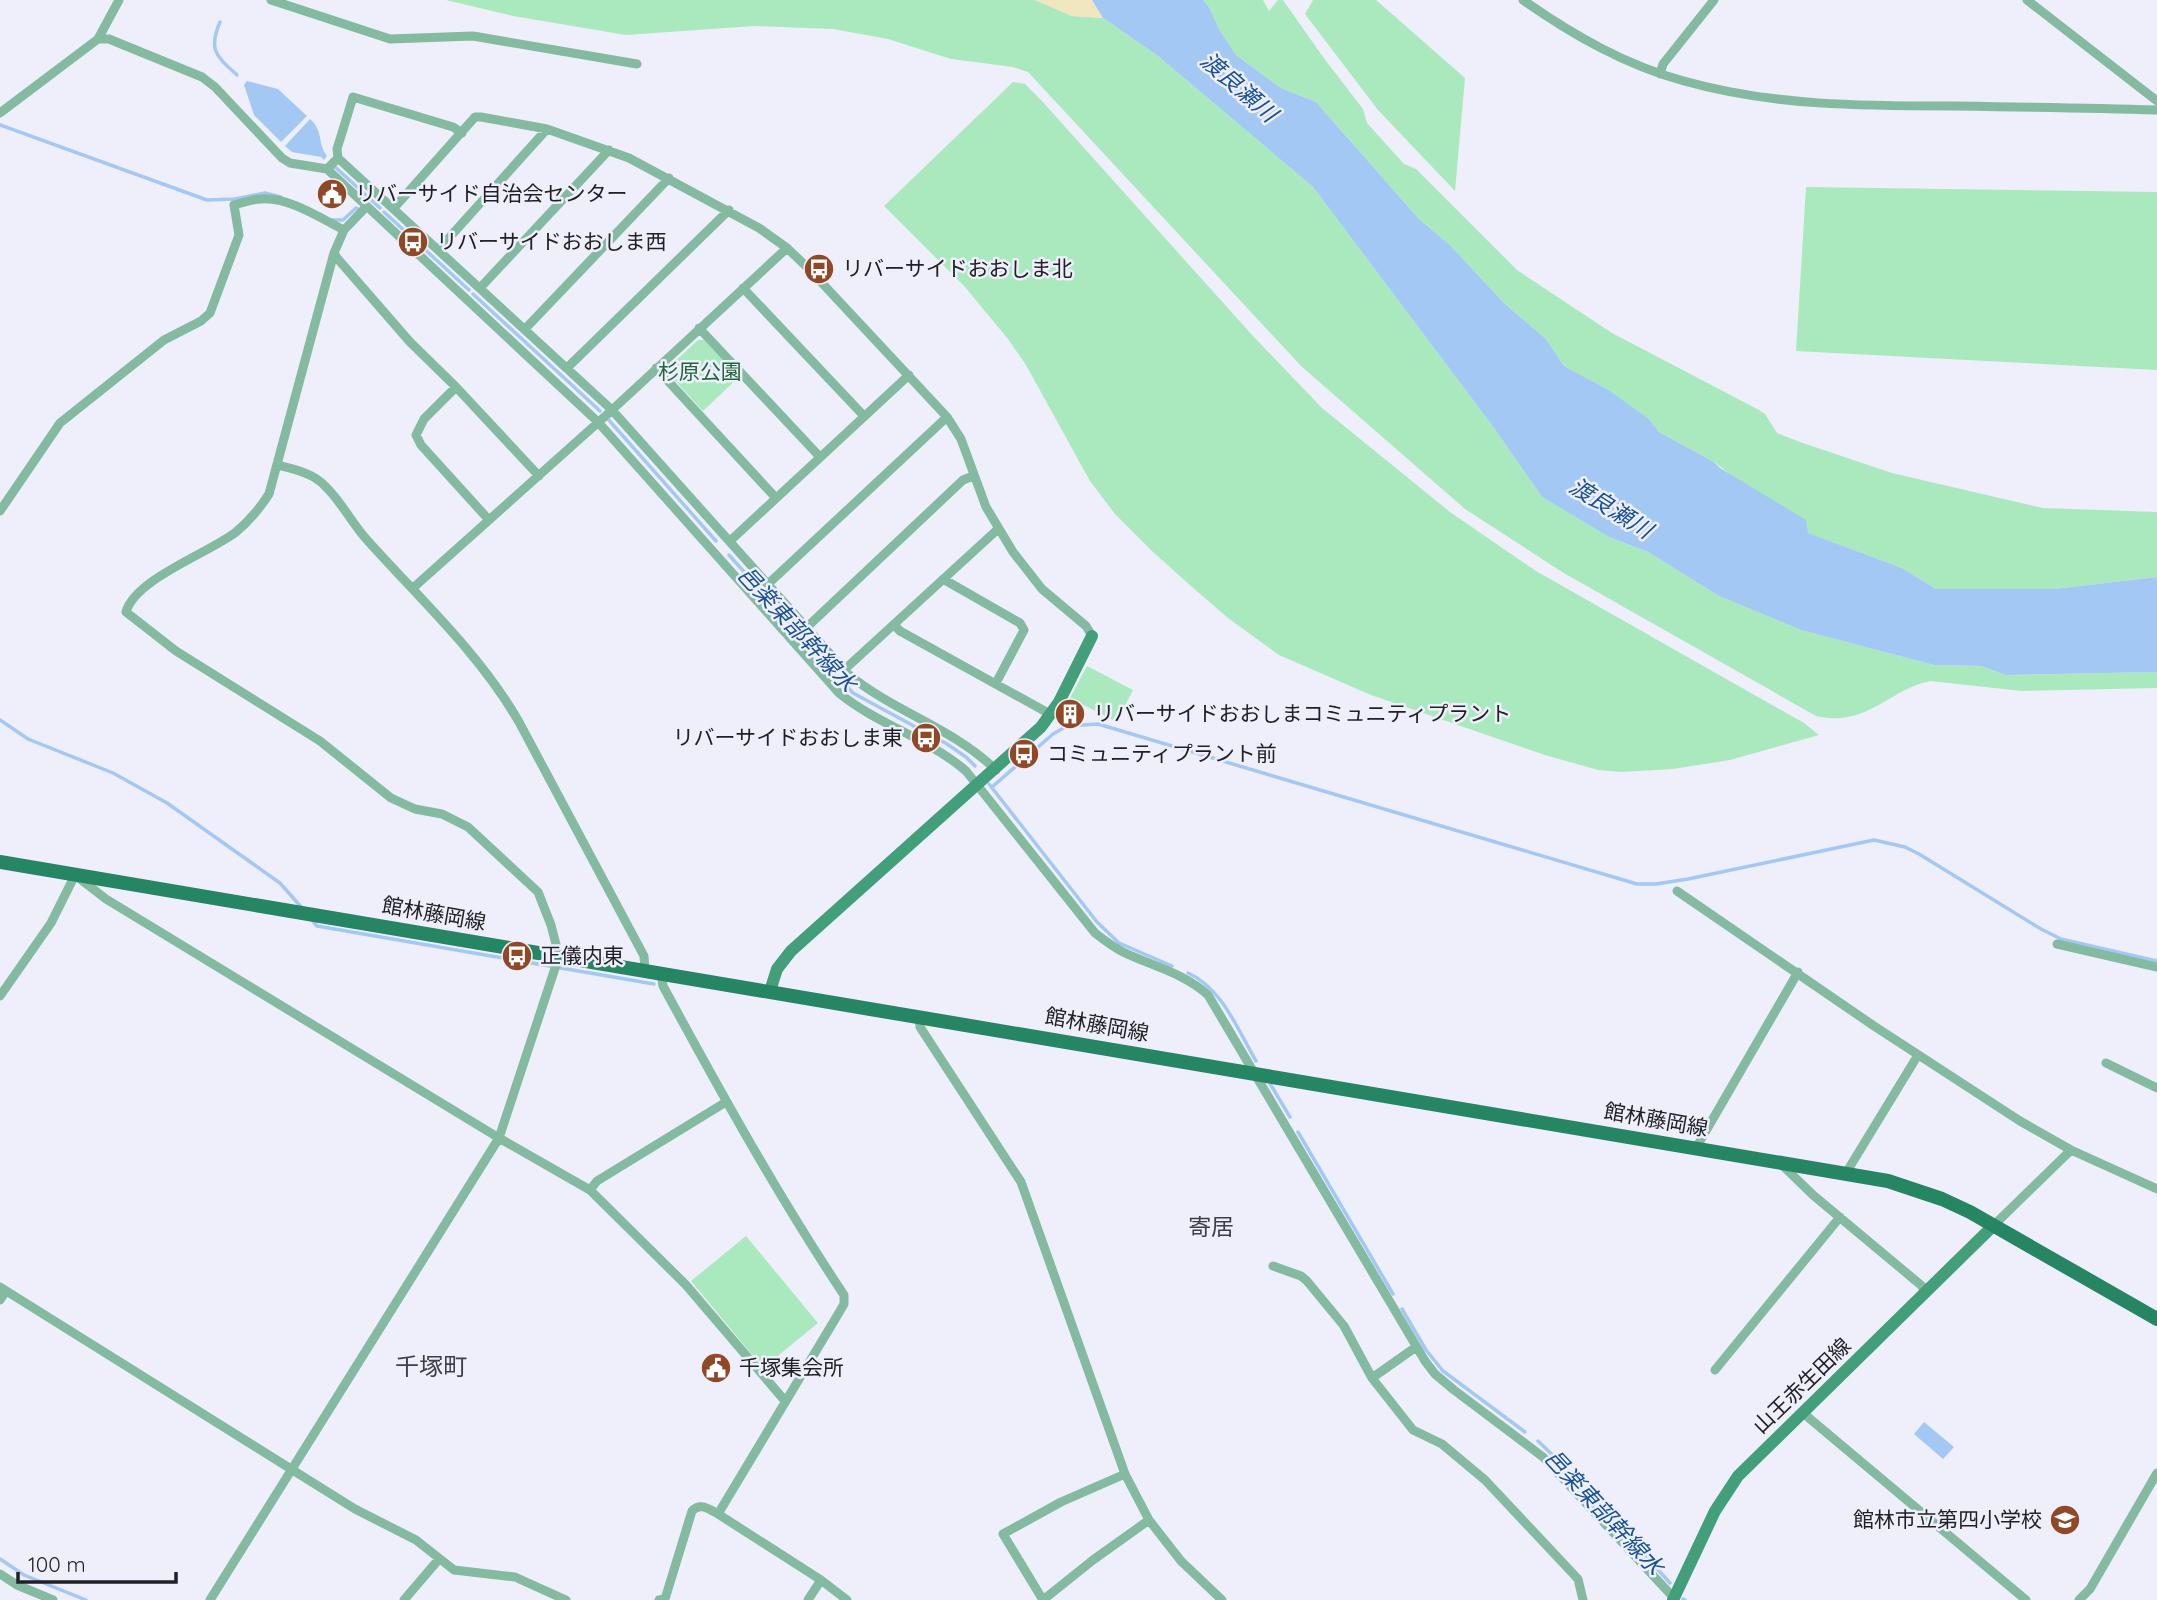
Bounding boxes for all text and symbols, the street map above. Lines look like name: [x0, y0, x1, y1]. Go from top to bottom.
water label: 渡良瀬川: [1195, 46, 1286, 130]
public building icon: リバーサイド自治会センター: [315, 177, 349, 211]
place label: リバーサイド自治会センター: [355, 180, 628, 206]
bus stop icon: リバーサイドおおしま西: [396, 225, 430, 259]
place label: リバーサイドおおしま西: [436, 228, 667, 254]
bus stop icon: リバーサイドおおしま北: [802, 252, 836, 286]
place label: リバーサイドおおしま北: [842, 255, 1073, 281]
park label: 杉原公園: [658, 358, 742, 384]
water label: 渡良瀬川: [1565, 471, 1661, 546]
water label: 邑楽東部幹線水: [732, 560, 865, 700]
building icon: リバーサイドおおしまコミュニティプラント: [1053, 697, 1087, 731]
place label: リバーサイドおおしまコミュニティプラント: [1093, 700, 1511, 726]
bus stop icon: リバーサイドおおしま東: [909, 721, 943, 755]
place label: リバーサイドおおしま東: [672, 724, 903, 750]
bus stop icon: コミュニティプラント前: [1007, 737, 1041, 771]
place label: コミュニティプラント前: [1047, 740, 1277, 766]
street label: 館林藤岡線: [380, 891, 488, 935]
bus stop icon: 正儀内東: [500, 939, 534, 973]
place label: 正儀内東: [540, 942, 624, 968]
street label: 館林藤岡線: [1043, 1002, 1151, 1046]
street label: 館林藤岡線: [1602, 1097, 1710, 1141]
district label: 寄居: [1188, 1212, 1234, 1241]
street label: 山王赤生田線: [1747, 1332, 1856, 1438]
district label: 千塚町: [395, 1351, 467, 1381]
public building icon: 千塚集会所: [699, 1351, 733, 1385]
place label: 千塚集会所: [739, 1354, 844, 1380]
water label: 邑楽東部幹線水: [1539, 1443, 1672, 1583]
school or university icon: 館林市立第四小学校: [2048, 1503, 2082, 1537]
place label: 館林市立第四小学校: [1853, 1506, 2042, 1532]
scale bar: [18, 1540, 175, 1584]
text: 100 m: [28, 1551, 86, 1577]

